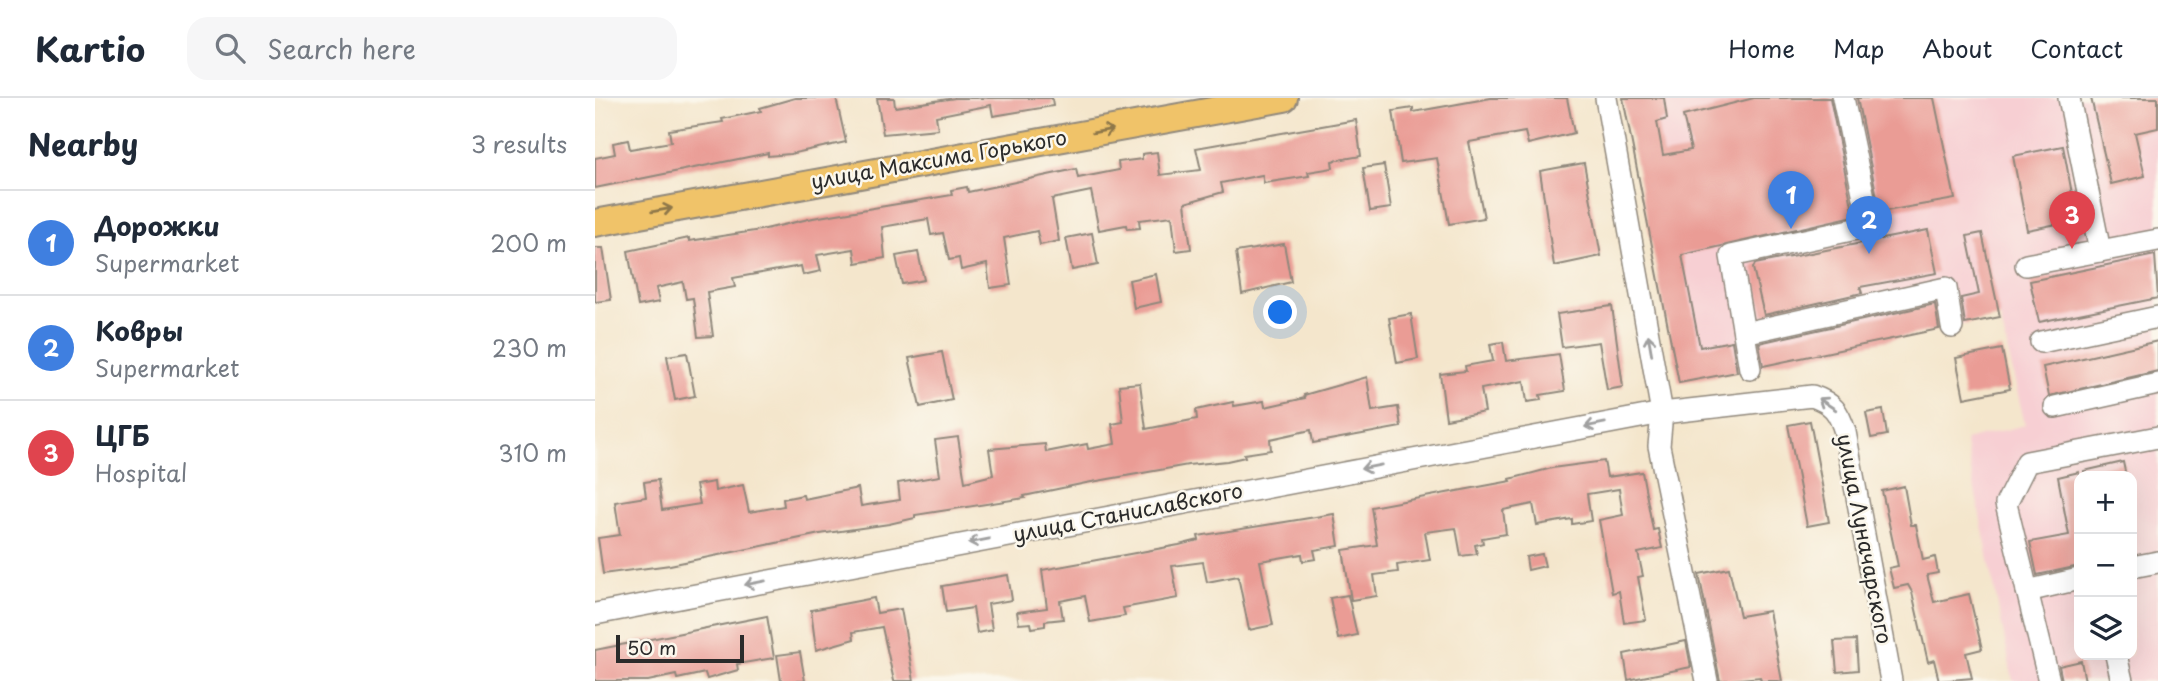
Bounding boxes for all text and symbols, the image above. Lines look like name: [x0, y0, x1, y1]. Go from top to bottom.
search box: [187, 17, 677, 80]
text: Kartio: [35, 23, 145, 73]
icon: search: [211, 29, 249, 67]
text: Search here: [267, 29, 416, 68]
text: Home: [1728, 30, 1795, 66]
text: Map: [1833, 30, 1884, 66]
text: About: [1922, 30, 1992, 66]
text: Contact: [2030, 30, 2123, 66]
street label: улица Максима Горького: [808, 120, 1069, 196]
text: Nearby: [28, 121, 138, 166]
one-way arrow: [1091, 124, 1114, 137]
text: 3 results: [471, 126, 567, 161]
pin: 1: [1768, 171, 1814, 229]
pin: 3: [2049, 191, 2095, 249]
pin: 2: [1846, 196, 1892, 254]
one-way arrow: [650, 203, 673, 217]
text: Дорожки: [95, 206, 220, 245]
text: 1: [46, 225, 57, 260]
text: 200 m: [490, 225, 567, 260]
text: Supermarket: [95, 245, 239, 280]
your location: [1263, 295, 1297, 329]
text: Ковры: [95, 311, 183, 350]
text: 2: [43, 330, 59, 365]
text: 230 m: [492, 330, 567, 365]
one-way arrow: [1643, 334, 1656, 357]
text: Supermarket: [95, 350, 239, 385]
one-way arrow: [1818, 397, 1837, 412]
text: ЦГБ: [95, 416, 150, 455]
one-way arrow: [1584, 419, 1607, 433]
street label: улица Луначарского: [1830, 431, 1902, 646]
text: 3: [43, 435, 59, 470]
text: 310 m: [498, 435, 567, 470]
text: Hospital: [95, 455, 187, 490]
one-way arrow: [1360, 461, 1383, 475]
map controls: [2074, 471, 2137, 660]
button: +: [2074, 471, 2137, 534]
street label: улица Станиславского: [1010, 473, 1245, 549]
button: −: [2074, 534, 2137, 597]
one-way arrow: [968, 535, 991, 549]
one-way arrow: [744, 577, 767, 591]
button: layers: [2074, 597, 2137, 660]
scale bar: [616, 632, 744, 664]
text: 50 m: [627, 633, 676, 661]

